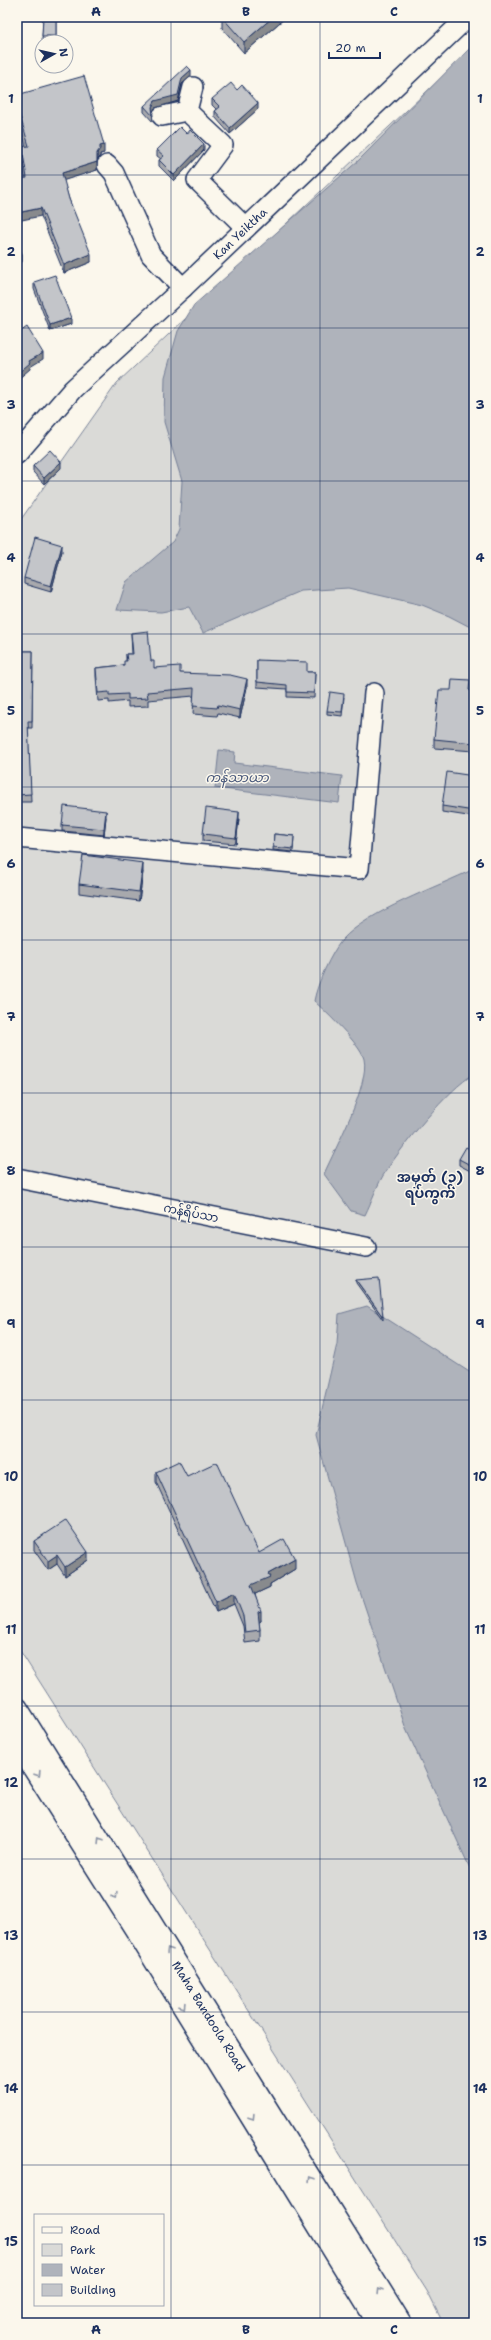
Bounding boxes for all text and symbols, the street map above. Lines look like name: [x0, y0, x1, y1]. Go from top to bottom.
text: A: [91, 3, 101, 20]
text: B: [242, 3, 250, 20]
text: C: [390, 3, 398, 20]
north arrow: [34, 34, 74, 74]
scale bar: [329, 34, 380, 60]
text: 20 m: [335, 40, 366, 56]
text: N: [55, 47, 71, 58]
text: 1: [8, 90, 14, 107]
text: 1: [477, 90, 483, 107]
street label: Kan Yeiktha: [210, 204, 271, 263]
text: 2: [6, 243, 16, 260]
text: 2: [475, 243, 485, 260]
text: 3: [6, 396, 16, 413]
text: 3: [475, 396, 485, 413]
text: 4: [6, 549, 16, 566]
text: 4: [475, 549, 485, 566]
text: 5: [7, 702, 15, 719]
text: 5: [476, 702, 484, 719]
water label: ကန်သာယာ: [205, 768, 270, 789]
text: 6: [6, 855, 16, 872]
text: 6: [475, 855, 485, 872]
text: 7: [6, 1008, 16, 1025]
text: 7: [475, 1008, 485, 1025]
text: 8: [6, 1162, 16, 1179]
text: 8: [475, 1162, 485, 1179]
district label: အမှတ် (၃) ရပ်ကွက်: [397, 1167, 463, 1205]
street label: ကန်ရိပ်သာ: [162, 1199, 220, 1228]
text: 9: [6, 1315, 16, 1332]
text: 9: [475, 1315, 485, 1332]
text: 10: [4, 1468, 18, 1485]
text: 10: [473, 1468, 487, 1485]
text: 11: [5, 1621, 17, 1638]
text: 11: [474, 1621, 486, 1638]
one-way arrow: [33, 1770, 41, 1777]
text: 12: [4, 1774, 18, 1791]
text: 12: [473, 1774, 487, 1791]
one-way arrow: [97, 1837, 104, 1844]
one-way arrow: [110, 1892, 118, 1899]
text: 13: [4, 1927, 18, 1944]
text: 13: [473, 1927, 487, 1944]
one-way arrow: [166, 1947, 173, 1954]
street label: Maha Bandoola Road: [168, 1958, 249, 2075]
one-way arrow: [179, 2002, 186, 2009]
text: 14: [4, 2080, 18, 2097]
text: 14: [473, 2080, 487, 2097]
one-way arrow: [247, 2113, 254, 2120]
one-way arrow: [308, 2176, 316, 2183]
legend: [34, 2214, 164, 2306]
text: Road: [70, 2222, 101, 2238]
text: 15: [4, 2233, 18, 2250]
text: 15: [473, 2233, 487, 2250]
text: Park: [70, 2242, 96, 2258]
text: Water: [70, 2262, 106, 2278]
text: Building: [70, 2282, 116, 2298]
one-way arrow: [377, 2287, 384, 2294]
text: A: [91, 2321, 101, 2338]
text: B: [242, 2321, 250, 2338]
text: C: [390, 2321, 398, 2338]

